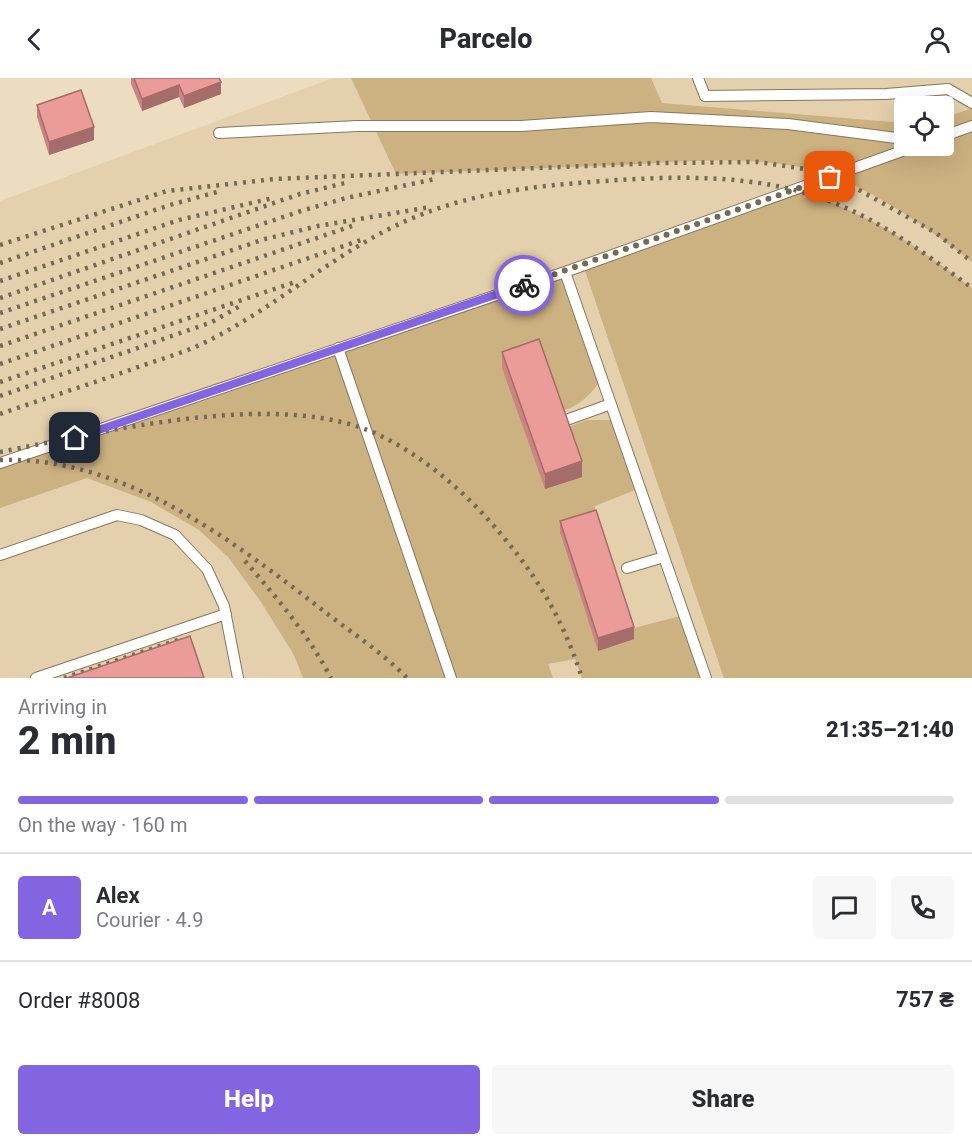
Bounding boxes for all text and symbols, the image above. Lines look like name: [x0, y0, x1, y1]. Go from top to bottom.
icon: back: [18, 23, 51, 56]
text: Parcelo: [440, 23, 532, 55]
icon: person: [921, 23, 954, 56]
map controls: [894, 96, 954, 156]
button: locate: [894, 96, 954, 156]
pin: [804, 151, 855, 202]
icon: bag: [813, 160, 846, 193]
courier: [494, 255, 554, 315]
icon: bike: [508, 269, 541, 302]
pin: [49, 412, 100, 463]
icon: home: [58, 421, 91, 454]
text: Arriving in: [18, 695, 107, 719]
text: 21:35–21:40: [826, 717, 954, 742]
text: 2 min: [18, 718, 116, 764]
text: On the way · 160 m: [18, 813, 187, 837]
button: chat: [813, 876, 876, 939]
button: phone: [891, 876, 954, 939]
text: Alex: [96, 883, 140, 908]
text: A: [42, 895, 57, 920]
text: Courier · 4.9: [96, 908, 203, 932]
text: 757 ₴: [896, 987, 954, 1012]
text: Order #8008: [18, 988, 140, 1013]
button: Help: [18, 1065, 480, 1134]
button: Share: [492, 1065, 954, 1134]

